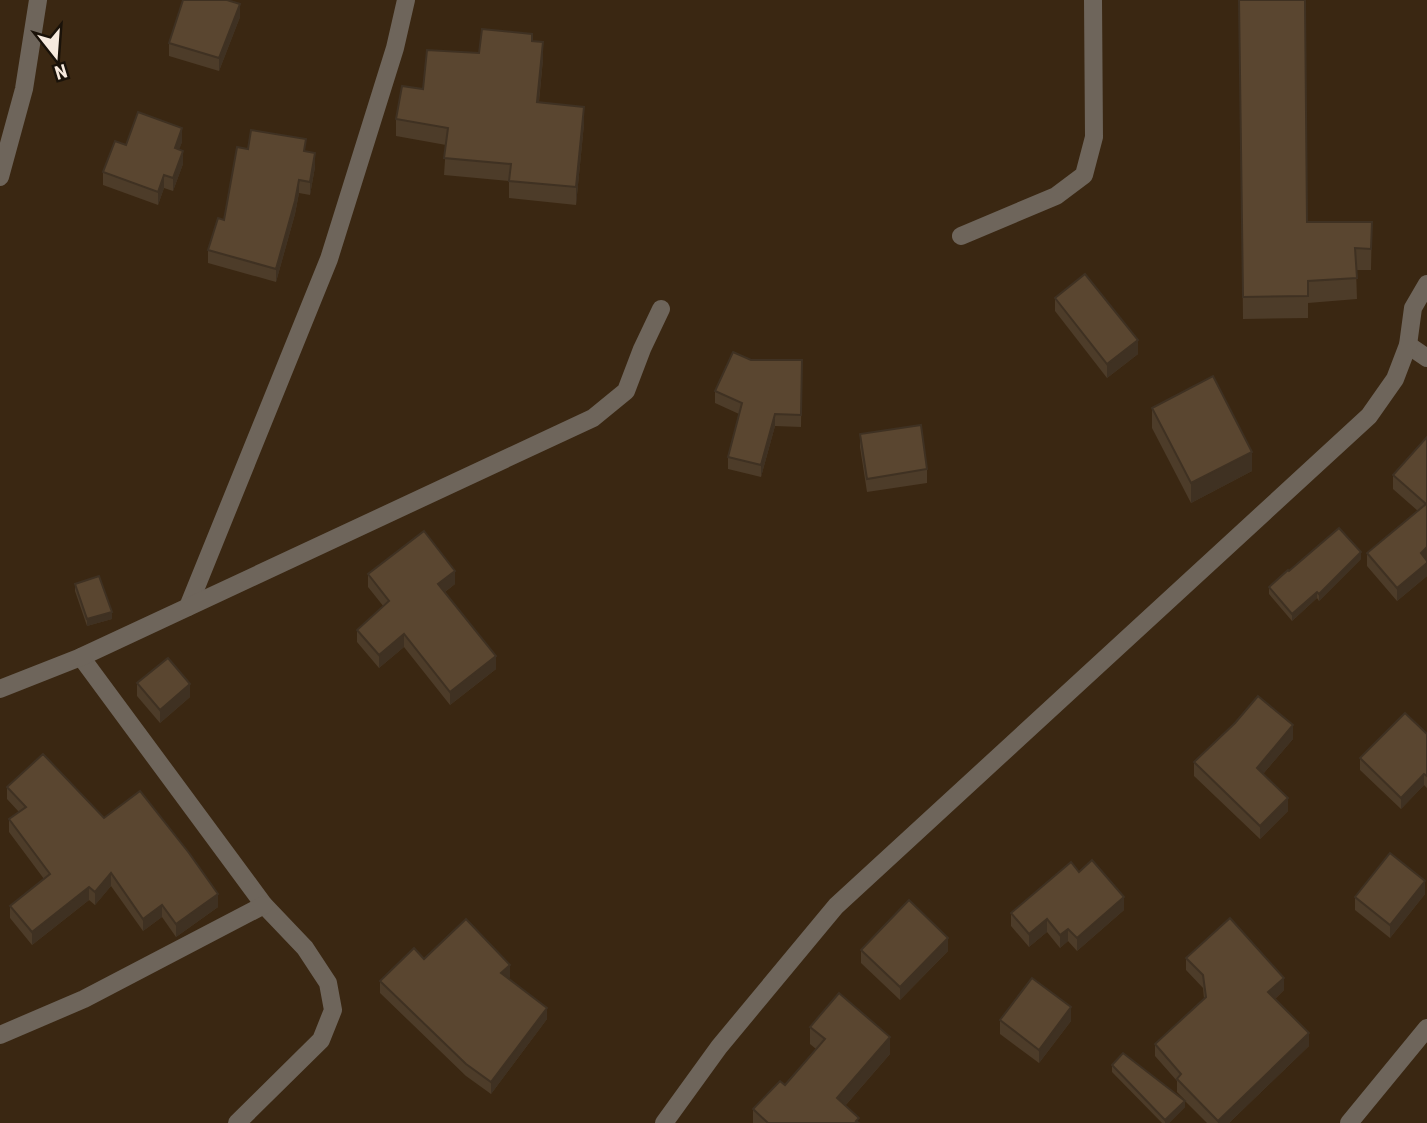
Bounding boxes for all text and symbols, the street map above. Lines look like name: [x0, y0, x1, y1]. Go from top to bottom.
north arrow: [21, 21, 91, 91]
text: N: [52, 59, 70, 84]

